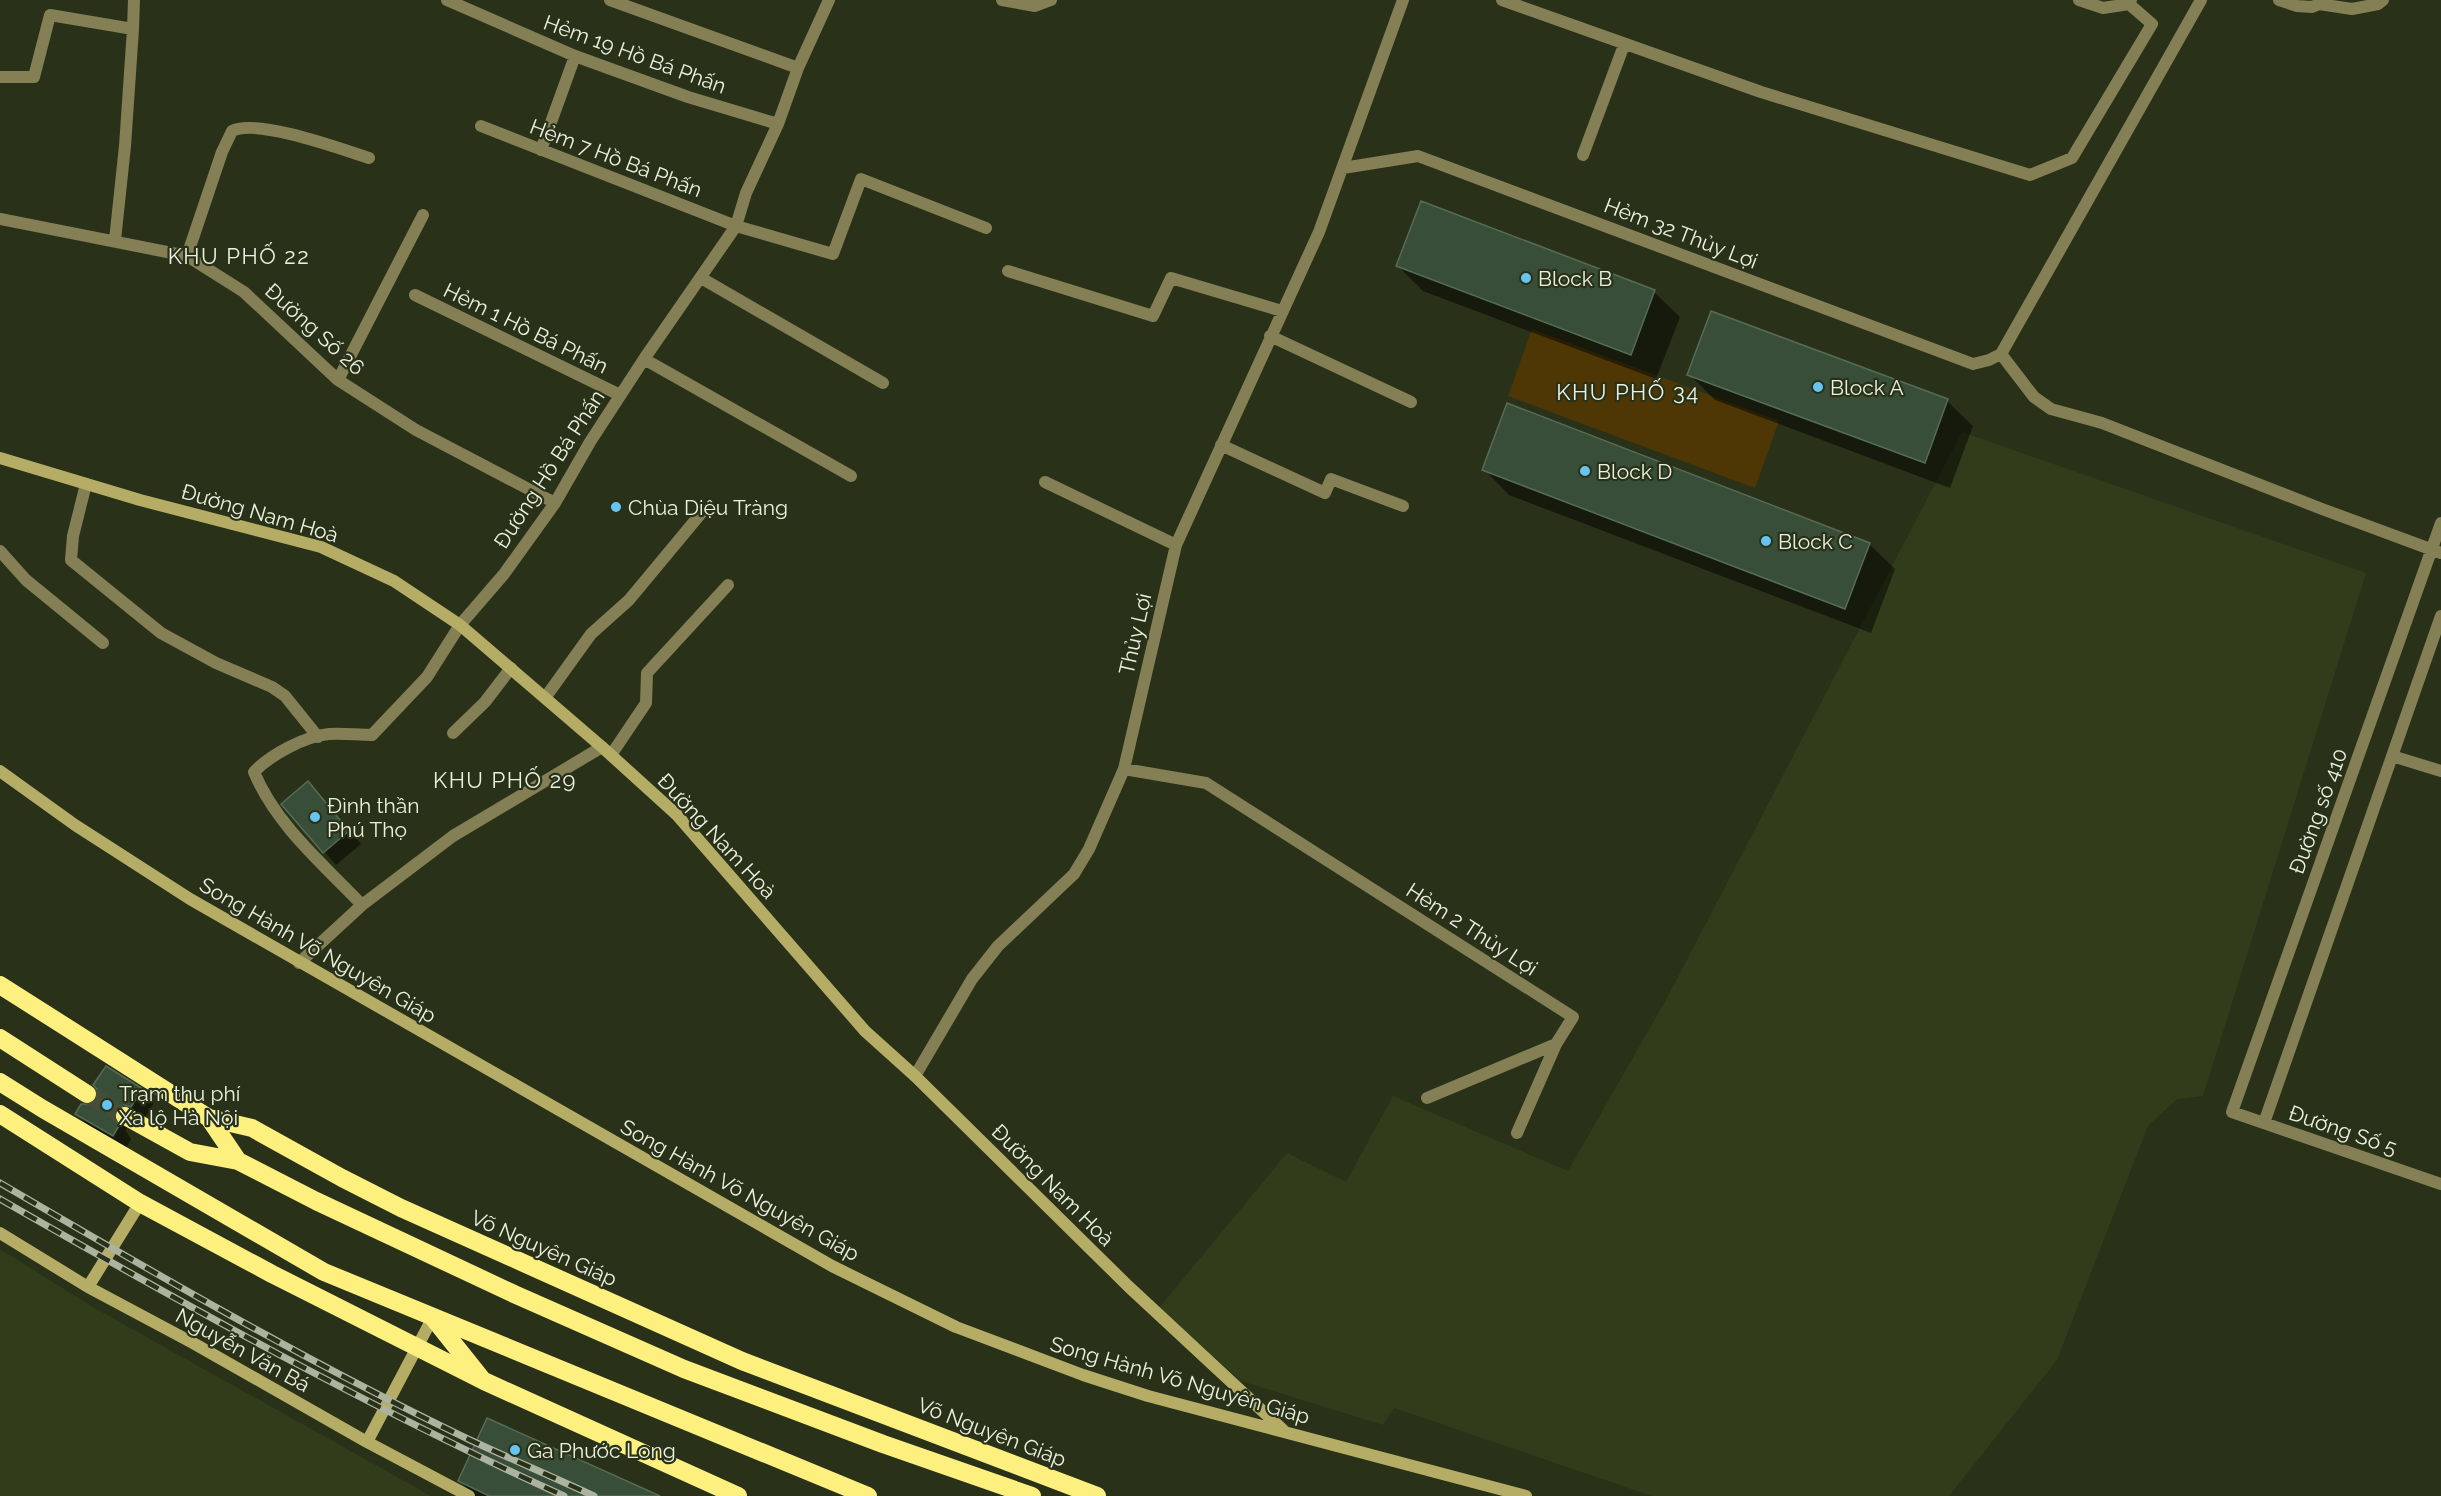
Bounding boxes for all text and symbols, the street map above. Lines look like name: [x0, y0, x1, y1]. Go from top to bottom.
street label: Hẻm 19 Hồ Bá Phấn: [540, 9, 730, 99]
street label: Hẻm 7 Hồ Bá Phấn: [526, 114, 706, 202]
street label: Hẻm 32 Thủy Lợi: [1601, 192, 1761, 274]
district label: KHU PHỐ 22: [168, 242, 310, 269]
place label: Block B: [1538, 266, 1612, 291]
marker: Block B: [1519, 271, 1533, 285]
street label: Hẻm 1 Hồ Bá Phấn: [440, 277, 612, 379]
street label: Đường Số 26: [260, 278, 370, 380]
place label: Block A: [1830, 375, 1904, 400]
district label: KHU PHỐ 34: [1556, 378, 1700, 405]
marker: Block A: [1811, 380, 1825, 394]
street label: Đường Hồ Bá Phấn: [488, 385, 610, 553]
place label: Block D: [1597, 459, 1672, 484]
marker: Block D: [1578, 464, 1592, 478]
street label: Đường Nam Hoà: [179, 479, 341, 547]
place label: Chùa Diệu Tràng: [628, 495, 788, 520]
marker: Chùa Diệu Tràng: [609, 500, 623, 514]
place label: Block C: [1778, 529, 1853, 554]
marker: Block C: [1759, 534, 1773, 548]
street label: Thủy Lợi: [1113, 591, 1157, 677]
street label: Đường số 410: [2284, 745, 2352, 877]
district label: KHU PHỐ 29: [433, 766, 577, 793]
street label: Đường Nam Hoà: [653, 768, 781, 904]
place label: Đình thần Phú Thọ: [327, 793, 420, 842]
marker: Đình thần Phú Thọ: [308, 810, 322, 824]
street label: Song Hành Võ Nguyên Giáp: [195, 872, 441, 1028]
street label: Hẻm 2 Thủy Lợi: [1402, 877, 1542, 981]
place label: Trạm thu phí Xa lộ Hà Nội: [119, 1081, 241, 1130]
marker: Trạm thu phí Xa lộ Hà Nội: [100, 1098, 114, 1112]
street label: Đường Số 5: [2286, 1100, 2400, 1160]
street label: Song Hành Võ Nguyên Giáp: [616, 1114, 864, 1266]
street label: Đường Nam Hoà: [987, 1119, 1119, 1251]
street label: Võ Nguyên Giáp: [467, 1205, 621, 1291]
street label: Nguyễn Văn Bá: [171, 1303, 315, 1397]
street label: Song Hành Võ Nguyên Giáp: [1047, 1331, 1313, 1429]
street label: Võ Nguyên Giáp: [914, 1392, 1070, 1472]
place label: Ga Phước Long: [527, 1438, 676, 1463]
marker: Ga Phước Long: [508, 1443, 522, 1457]

